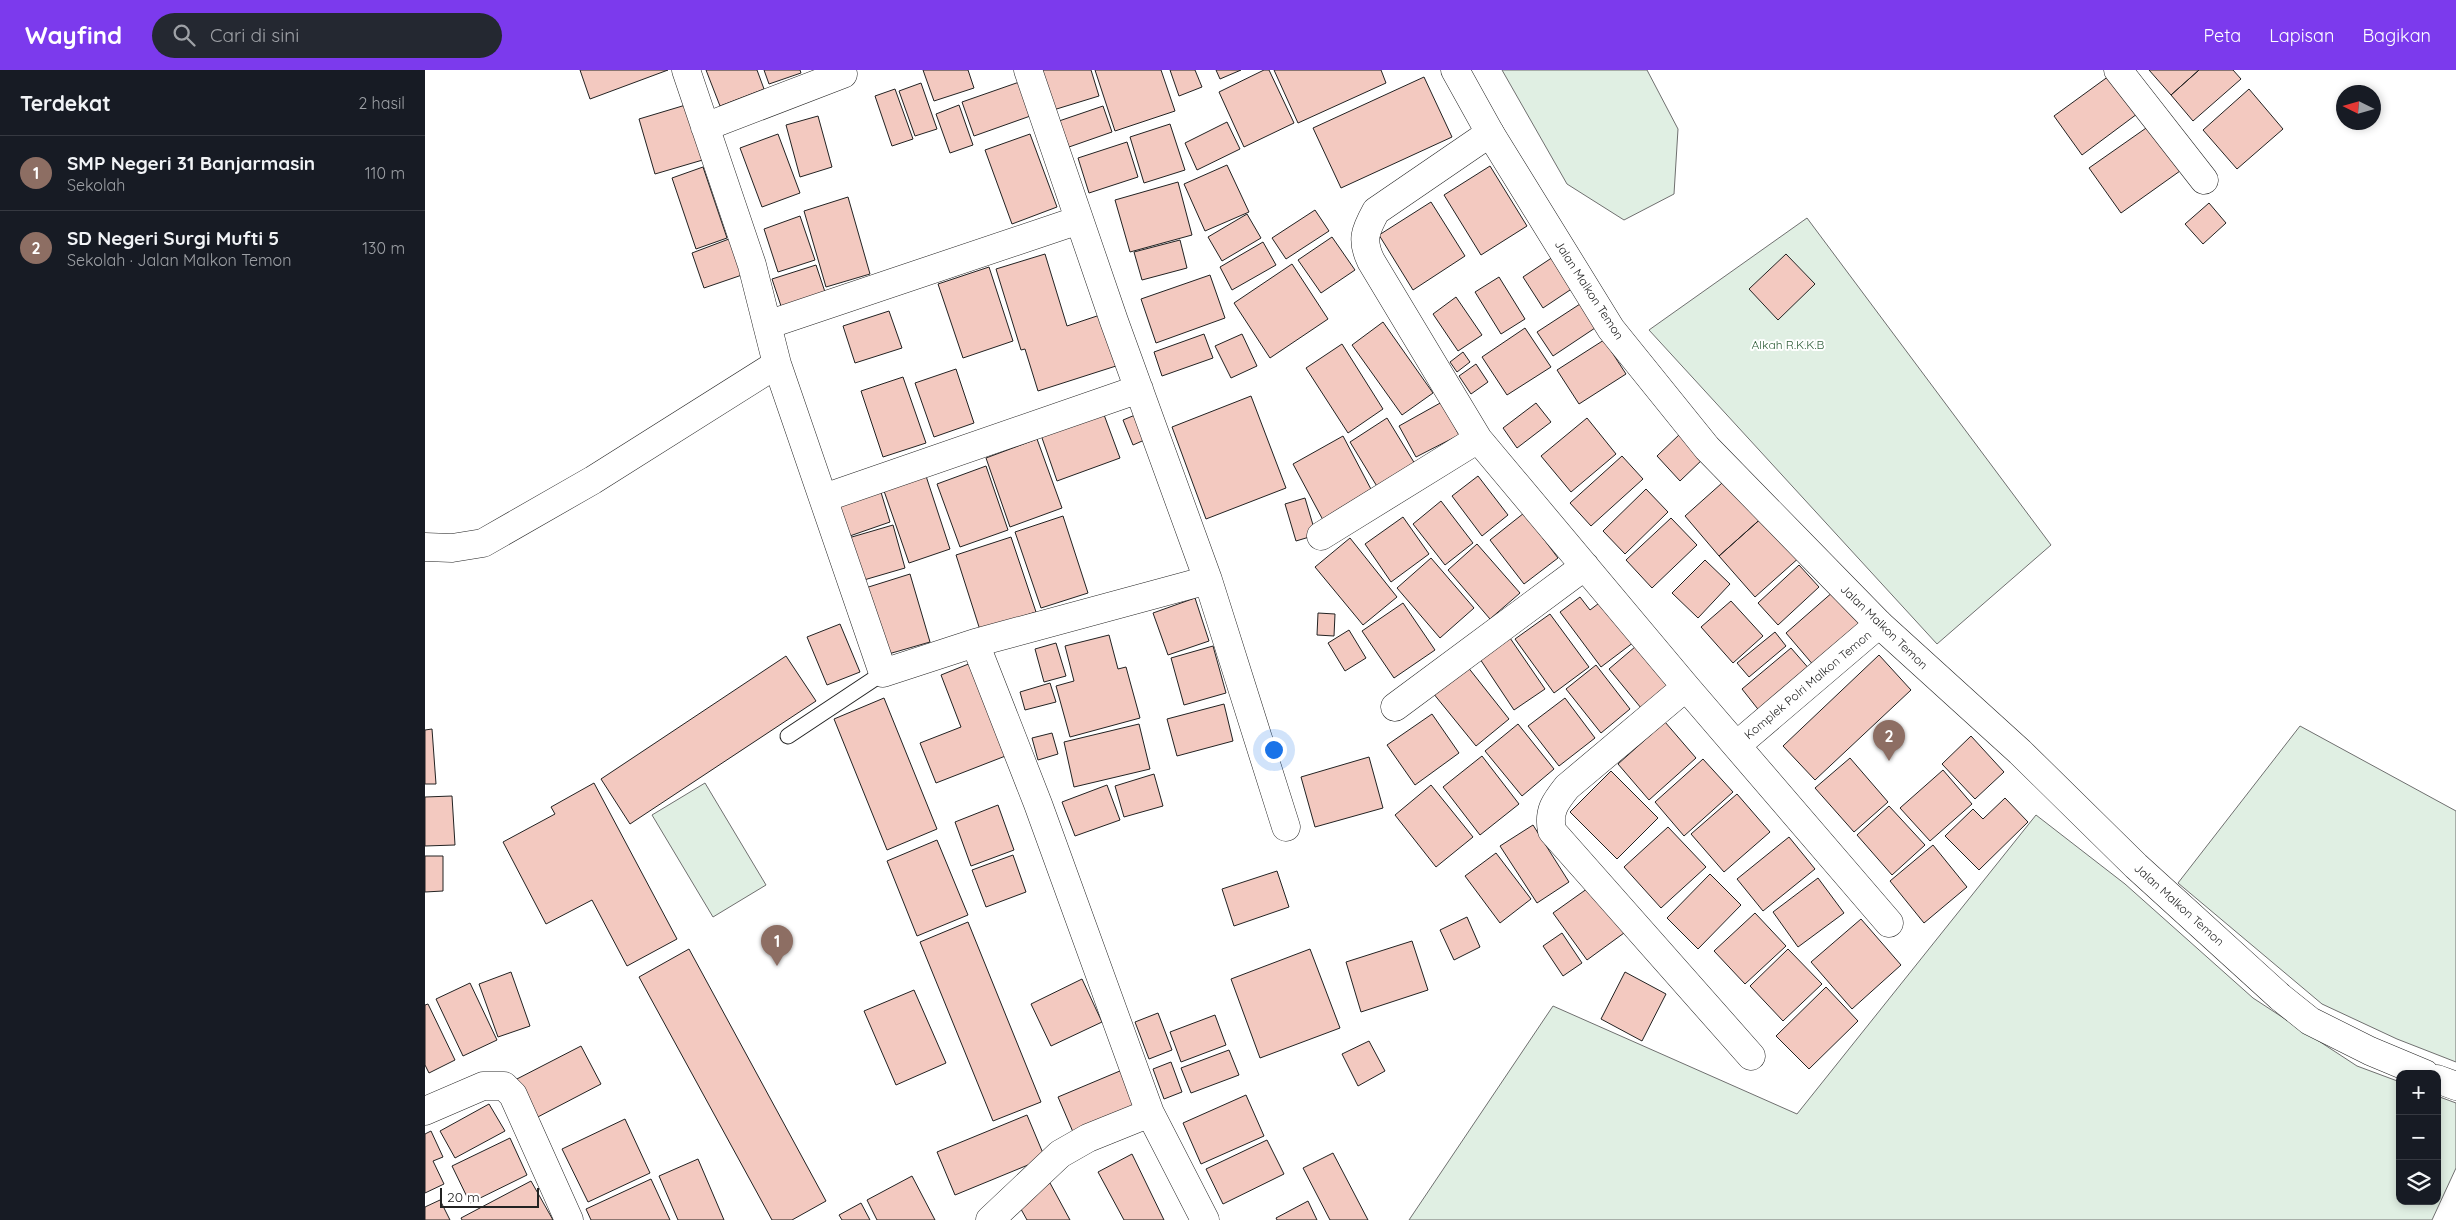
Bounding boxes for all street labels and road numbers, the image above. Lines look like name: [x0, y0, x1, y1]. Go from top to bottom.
street label: Jalan Malkon Temon: [1552, 237, 1627, 342]
street label: Jalan Malkon Temon: [1838, 581, 1931, 672]
street label: Komplek Polri Malkon Temon: [1741, 627, 1874, 742]
street label: Jalan Malkon Temon: [2131, 860, 2227, 949]

